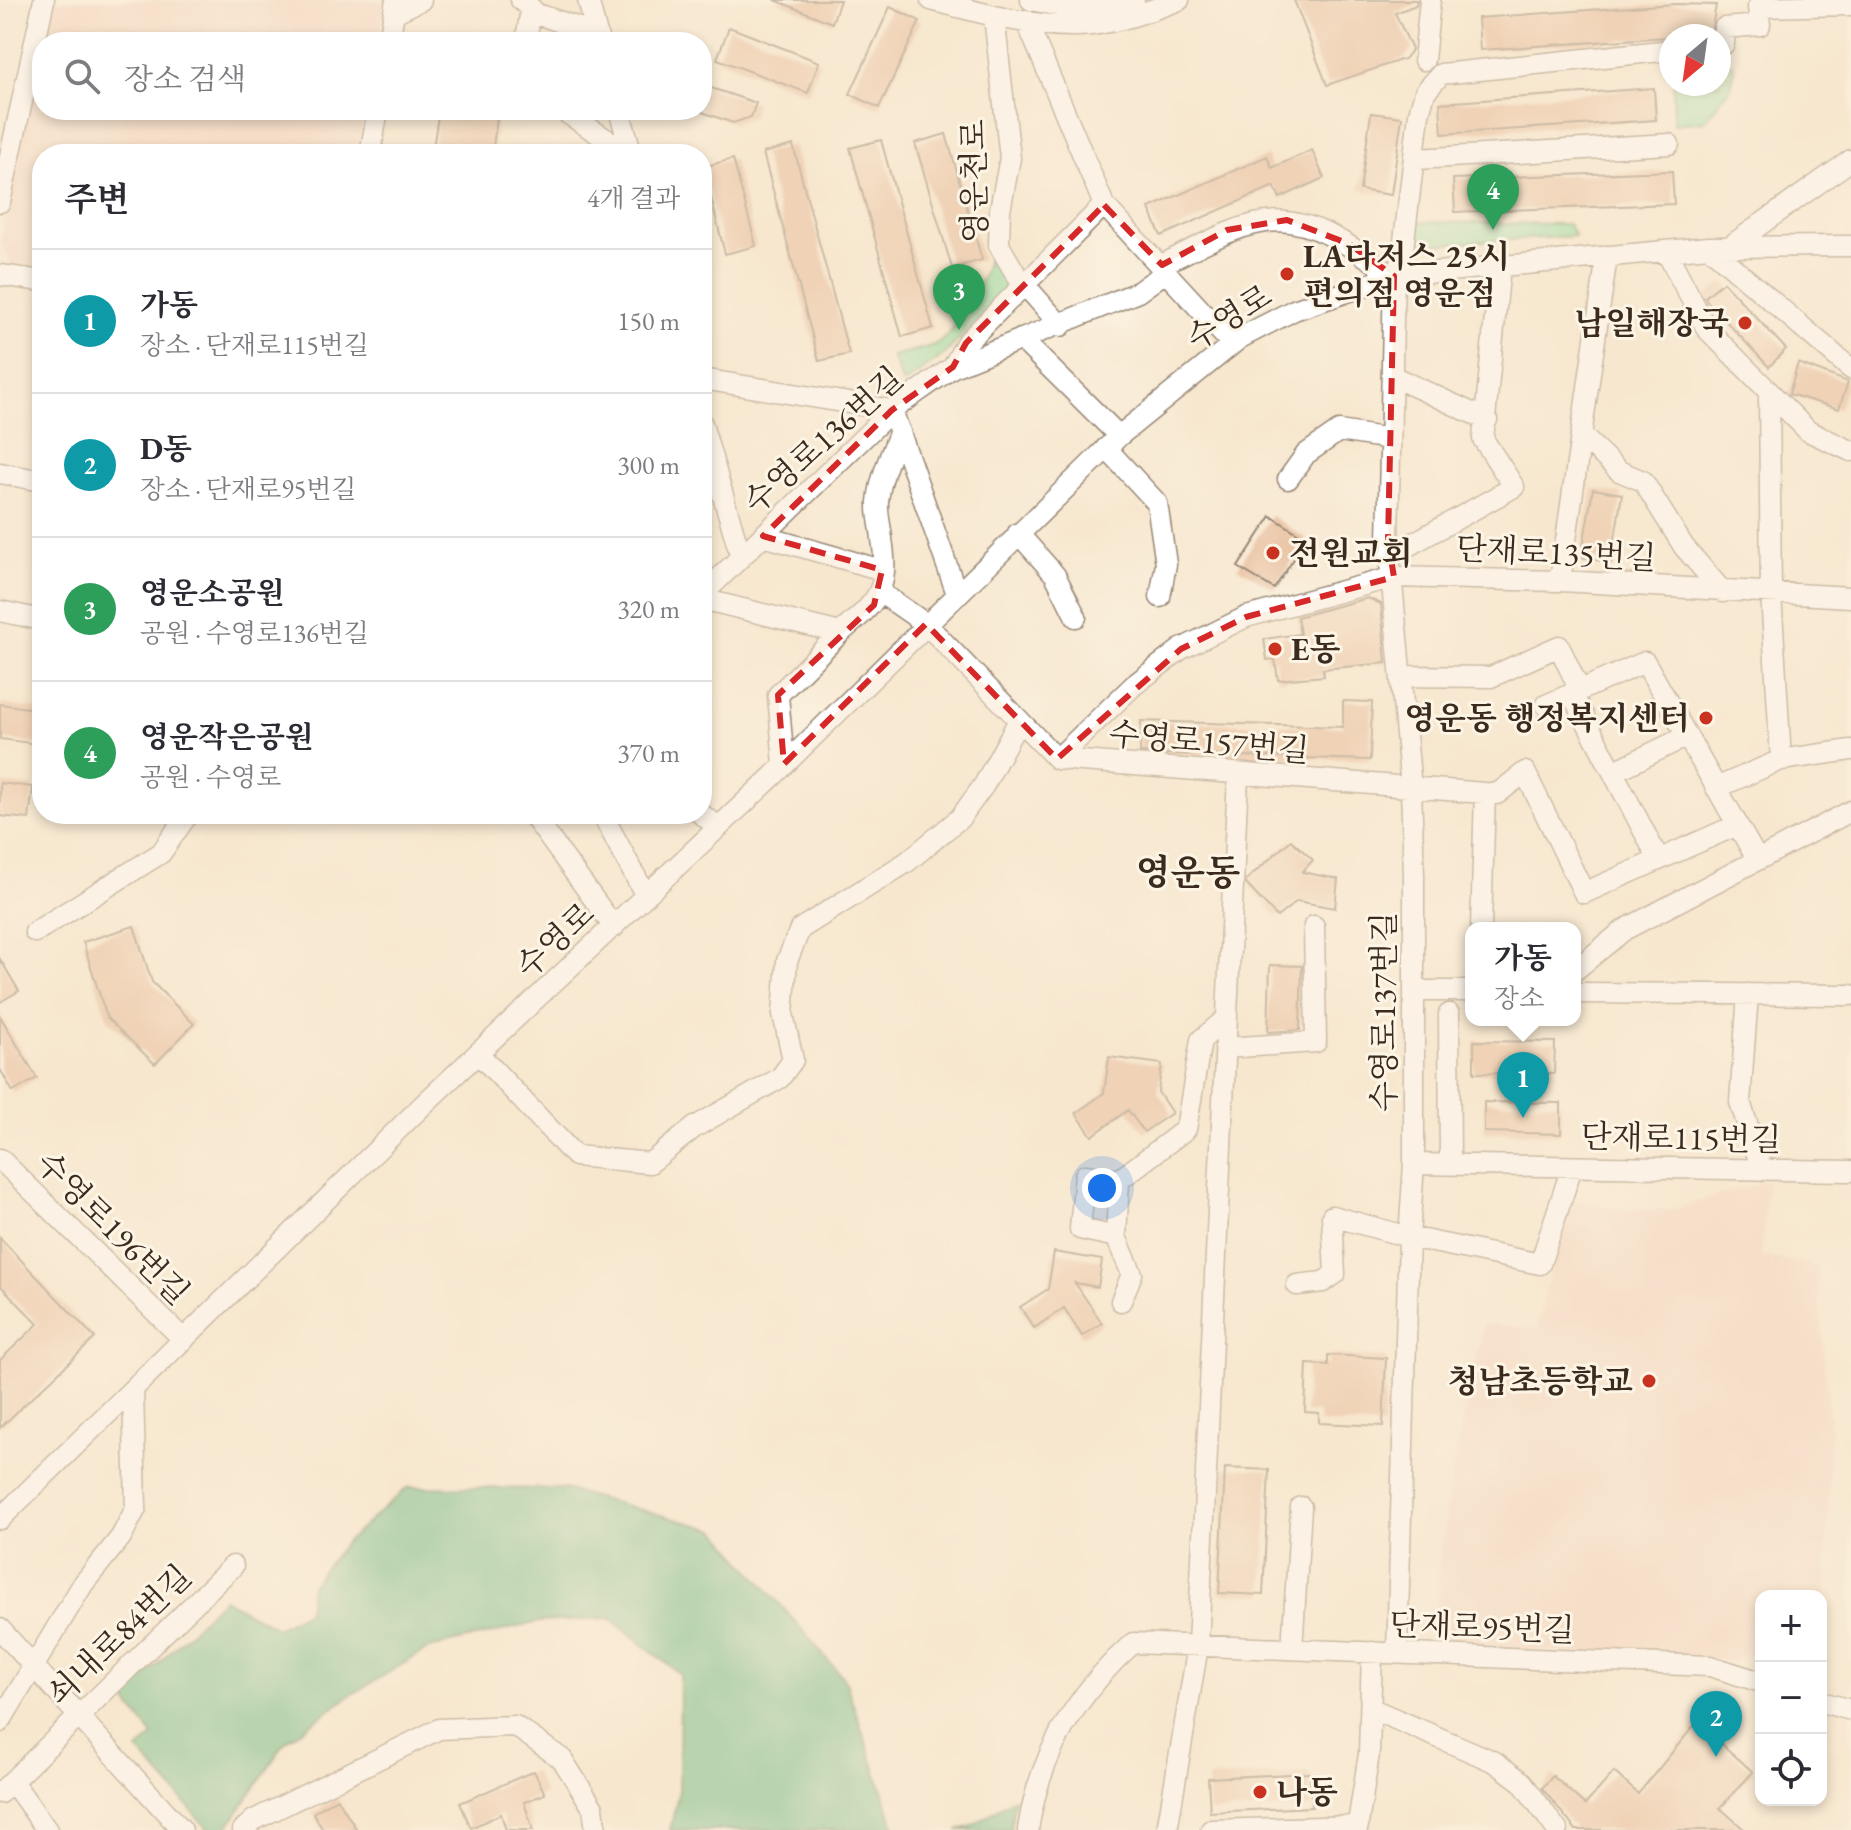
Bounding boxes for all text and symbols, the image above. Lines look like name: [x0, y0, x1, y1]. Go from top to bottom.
north arrow: [1659, 24, 1731, 96]
search box: [32, 32, 712, 120]
icon: search: [60, 54, 104, 98]
text: 장소 검색: [124, 59, 246, 98]
street label: 영운천로: [952, 119, 996, 243]
pin: 4: [1467, 164, 1519, 230]
text: 주변: [64, 177, 130, 221]
text: 4개 결과: [587, 181, 680, 215]
place label: LA다저스 25시 편의점 영운점: [1303, 235, 1510, 314]
pin: 3: [933, 264, 985, 330]
marker: LA다저스 25시 편의점 영운점: [1278, 265, 1296, 283]
street label: 수영로: [1179, 275, 1280, 359]
text: 가동: [140, 285, 198, 324]
place label: 남일해장국: [1574, 302, 1729, 344]
text: 1: [83, 304, 97, 338]
text: 150 m: [617, 304, 680, 338]
marker: 남일해장국: [1736, 314, 1754, 332]
text: 장소 · 단재로115번길: [140, 328, 369, 362]
street label: 수영로136번길: [734, 357, 912, 523]
text: D동: [140, 429, 192, 468]
text: 2: [83, 448, 97, 482]
text: 300 m: [617, 448, 680, 482]
text: 장소 · 단재로95번길: [140, 472, 356, 506]
street label: 단재로135번길: [1455, 527, 1657, 579]
place label: 전원교회: [1289, 532, 1413, 574]
marker: 전원교회: [1264, 544, 1282, 562]
text: 영운소공원: [140, 573, 285, 612]
text: 3: [83, 592, 97, 626]
text: 320 m: [617, 592, 680, 626]
text: 공원 · 수영로136번길: [140, 616, 369, 650]
place label: E동: [1291, 628, 1340, 670]
marker: E동: [1266, 640, 1284, 658]
place label: 영운동 행정복지센터: [1404, 697, 1690, 739]
marker: 영운동 행정복지센터: [1697, 709, 1715, 727]
street label: 수영로157번길: [1107, 712, 1311, 772]
text: 영운작은공원: [140, 717, 314, 756]
text: 4: [83, 736, 97, 770]
text: 370 m: [617, 736, 680, 770]
text: 공원 · 수영로: [140, 760, 281, 794]
district label: 영운동: [1136, 849, 1240, 896]
street label: 수영로: [507, 893, 603, 987]
street label: 수영로137번길: [1363, 912, 1405, 1112]
popup: [1465, 922, 1581, 1026]
text: 가동: [1494, 938, 1552, 977]
text: 장소: [1494, 981, 1544, 1015]
pin: 1: [1497, 1052, 1549, 1118]
street label: 단재로115번길: [1580, 1115, 1782, 1161]
street label: 수영로196번길: [27, 1142, 199, 1314]
your location: [1082, 1168, 1122, 1208]
place label: 청남초등학교: [1448, 1360, 1633, 1402]
marker: 청남초등학교: [1640, 1372, 1658, 1390]
street label: 쇠내로84번길: [38, 1556, 200, 1714]
map controls: [1755, 1590, 1827, 1806]
button: +: [1755, 1590, 1827, 1662]
street label: 단재로95번길: [1389, 1603, 1575, 1651]
button: −: [1755, 1662, 1827, 1734]
pin: 2: [1690, 1691, 1742, 1757]
button: locate: [1755, 1734, 1827, 1806]
place label: 나동: [1276, 1771, 1338, 1813]
marker: 나동: [1251, 1783, 1269, 1801]

